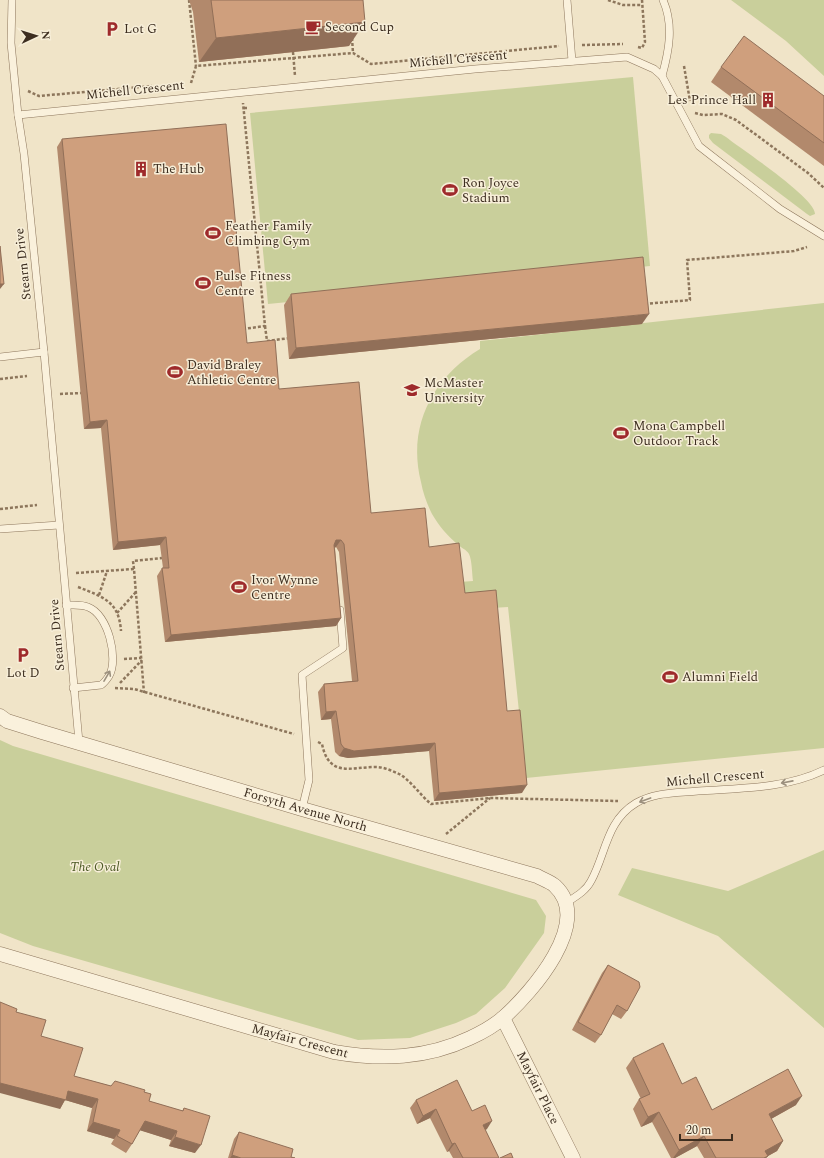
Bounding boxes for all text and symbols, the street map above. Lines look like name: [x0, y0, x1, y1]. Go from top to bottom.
north arrow: [16, 16, 56, 56]
place label: Second Cup: [325, 17, 394, 37]
cafe icon: Second Cup: [304, 18, 322, 36]
place label: Lot G: [124, 19, 157, 39]
parking icon: Lot G: [103, 20, 121, 38]
text: N: [37, 30, 54, 40]
street label: Michell Crescent: [408, 45, 508, 73]
street label: Michell Crescent: [85, 75, 186, 105]
place label: Les Prince Hall: [667, 90, 756, 110]
building icon: Les Prince Hall: [759, 91, 777, 109]
place label: The Hub: [153, 159, 204, 179]
building icon: The Hub: [132, 160, 150, 178]
place label: Ron Joyce Stadium: [462, 173, 519, 208]
sports icon: Ron Joyce Stadium: [441, 181, 459, 199]
place label: Feather Family Climbing Gym: [225, 216, 312, 251]
sports icon: Feather Family Climbing Gym: [204, 224, 222, 242]
street label: Stearn Drive: [9, 227, 37, 301]
place label: Pulse Fitness Centre: [215, 266, 291, 301]
sports icon: Pulse Fitness Centre: [194, 274, 212, 292]
place label: David Braley Athletic Centre: [187, 355, 276, 390]
sports icon: David Braley Athletic Centre: [166, 363, 184, 381]
place label: McMaster University: [424, 373, 485, 408]
school or university icon: McMaster University: [403, 381, 421, 399]
place label: Mona Campbell Outdoor Track: [633, 416, 725, 451]
sports icon: Mona Campbell Outdoor Track: [612, 424, 630, 442]
place label: Ivor Wynne Centre: [251, 570, 318, 605]
sports icon: Ivor Wynne Centre: [230, 578, 248, 596]
street label: Stearn Drive: [44, 598, 70, 672]
parking icon: Lot D: [14, 646, 32, 664]
place label: Lot D: [6, 663, 40, 683]
place label: Alumni Field: [682, 667, 758, 687]
sports icon: Alumni Field: [661, 668, 679, 686]
one-way arrow: [104, 670, 112, 682]
street label: Michell Crescent: [665, 764, 765, 792]
one-way arrow: [781, 779, 794, 787]
street label: Forsyth Avenue North: [241, 782, 370, 837]
one-way arrow: [639, 796, 651, 804]
park label: The Oval: [70, 857, 120, 877]
street label: Mayfair Crescent: [249, 1018, 351, 1064]
street label: Mayfair Place: [511, 1048, 565, 1128]
scale bar: [680, 1116, 732, 1142]
text: 20 m: [686, 1121, 711, 1140]

